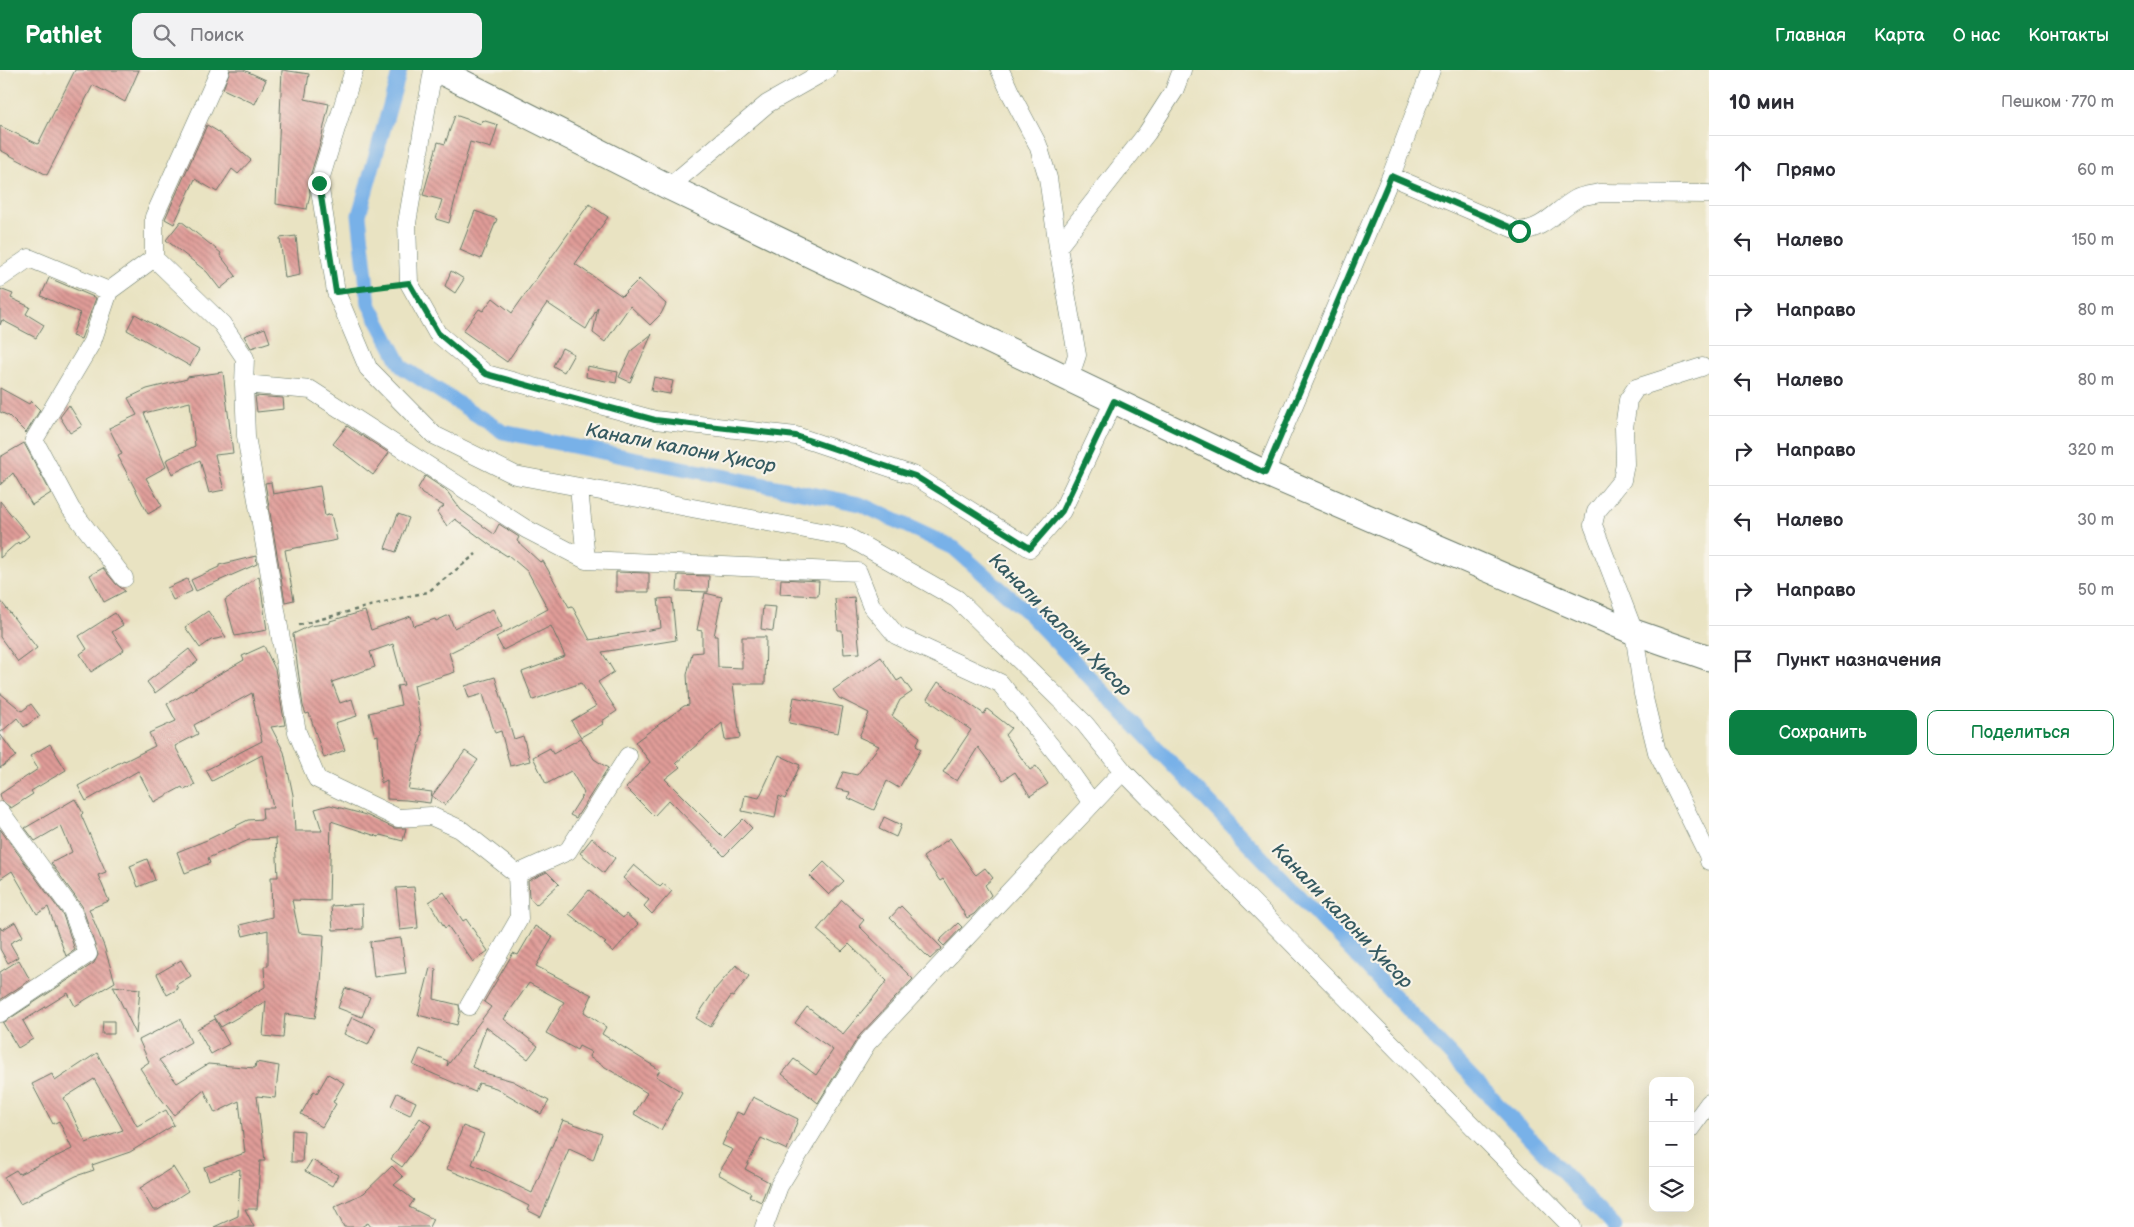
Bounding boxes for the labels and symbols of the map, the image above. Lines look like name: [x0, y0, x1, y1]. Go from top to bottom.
route end: [308, 172, 331, 195]
route start: [1508, 220, 1531, 243]
water label: Канали калони Ҳисор: [584, 419, 778, 478]
water label: Канали калони Ҳисор: [984, 549, 1137, 702]
water label: Канали калони Ҳисор: [1267, 839, 1417, 994]

